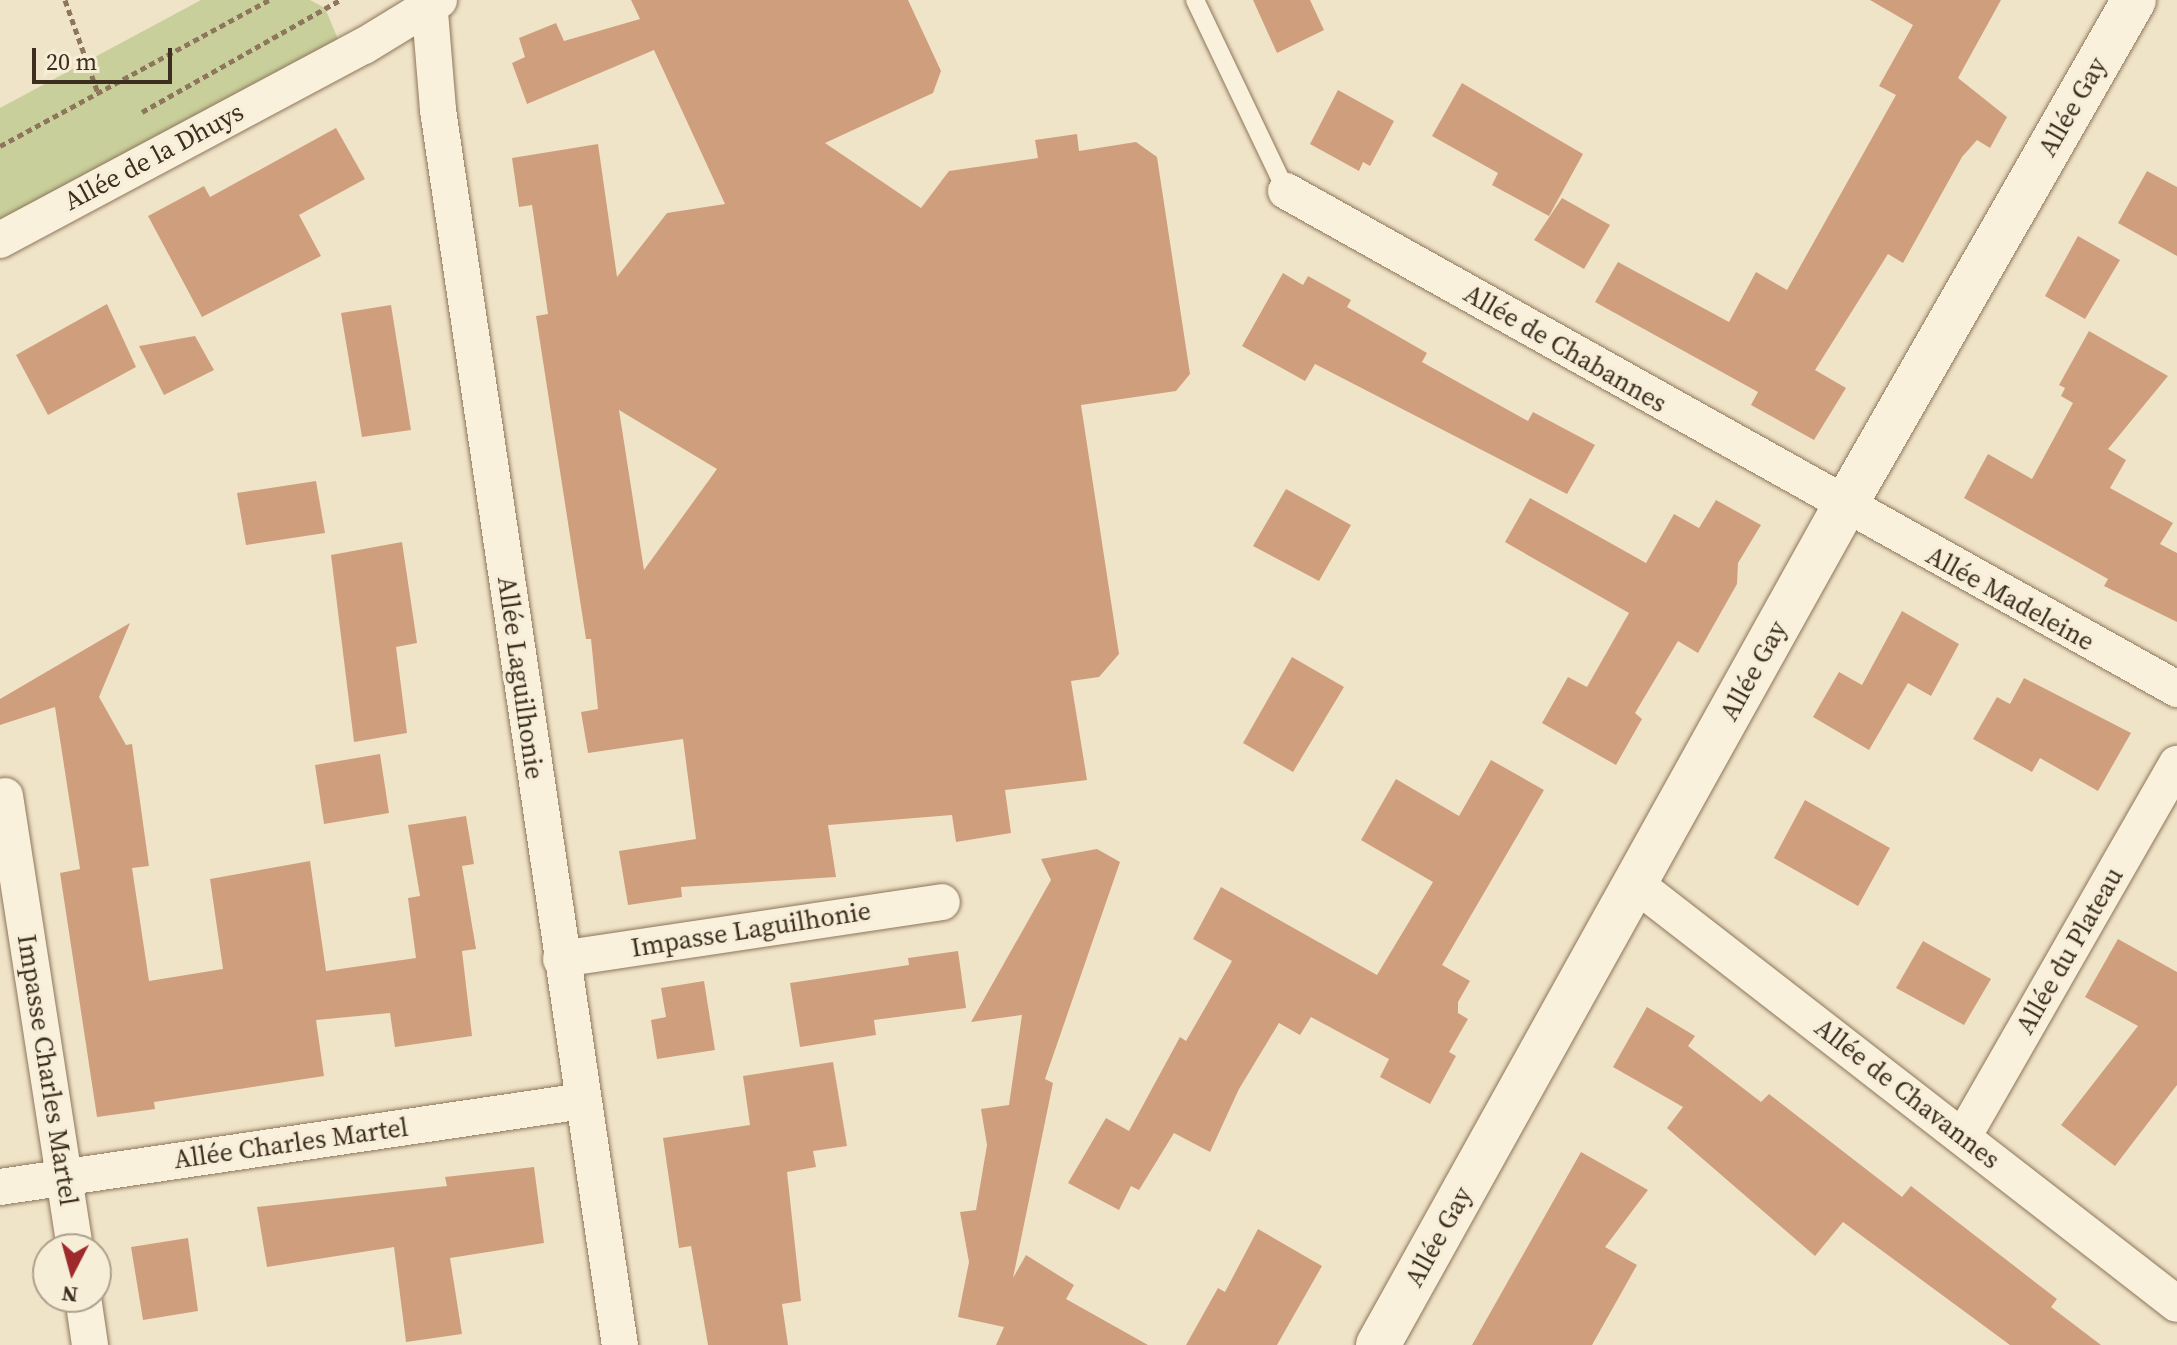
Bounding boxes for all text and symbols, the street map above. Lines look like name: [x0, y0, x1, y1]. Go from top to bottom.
scale bar: [36, 32, 176, 82]
text: 20 m: [46, 45, 97, 78]
street label: Allée Gay: [2032, 52, 2114, 162]
street label: Allée de la Dhuys: [59, 97, 249, 217]
street label: Allée de Chabannes: [1458, 278, 1672, 420]
street label: Allée Madeleine: [1921, 540, 2099, 658]
street label: Allée Laguilhonie: [490, 575, 550, 781]
street label: Allée Gay: [1714, 616, 1794, 726]
street label: Allée du Plateau: [2010, 862, 2130, 1040]
street label: Impasse Laguilhonie: [629, 896, 873, 964]
street label: Impasse Charles Martel: [10, 932, 84, 1208]
street label: Allée de Chavannes: [1808, 1012, 2006, 1176]
street label: Allée Charles Martel: [172, 1112, 410, 1176]
street label: Allée Gay: [1399, 1182, 1479, 1292]
north arrow: [32, 1233, 112, 1313]
text: N: [60, 1279, 79, 1311]

